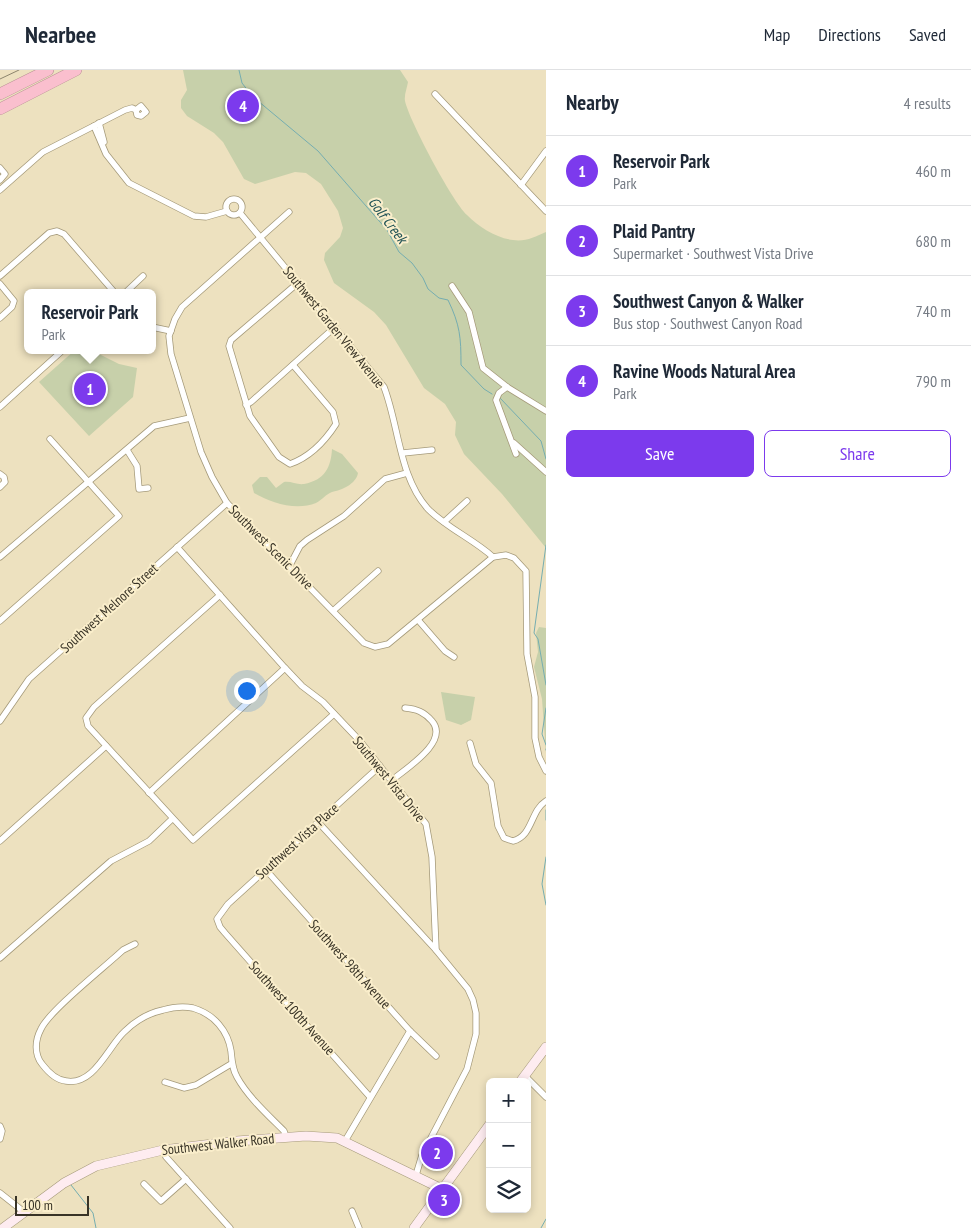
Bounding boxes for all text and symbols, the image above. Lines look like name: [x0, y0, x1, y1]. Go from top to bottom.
text: Nearbee: [25, 19, 96, 50]
text: Map: [764, 23, 790, 46]
text: Directions: [818, 23, 881, 46]
text: Saved: [909, 23, 946, 46]
pin: 4: [227, 87, 259, 125]
text: Nearby: [566, 89, 619, 116]
text: 4 results: [904, 93, 951, 113]
text: Reservoir Park: [613, 149, 710, 173]
text: 1: [578, 161, 586, 181]
text: 460 m: [916, 161, 951, 181]
text: Park: [613, 173, 637, 193]
water label: Golf Creek: [364, 193, 413, 249]
text: Plaid Pantry: [613, 219, 695, 243]
text: 2: [578, 231, 586, 251]
text: 680 m: [916, 231, 951, 251]
text: Supermarket · Southwest Vista Drive: [613, 243, 814, 263]
street label: Southwest Garden View Avenue: [279, 262, 389, 392]
popup: [24, 289, 156, 354]
text: Southwest Canyon & Walker: [613, 289, 804, 313]
text: Reservoir Park: [42, 300, 138, 324]
text: 3: [578, 301, 586, 321]
text: 740 m: [916, 301, 951, 321]
text: Bus stop · Southwest Canyon Road: [613, 313, 802, 333]
text: Park: [42, 324, 65, 344]
text: Ravine Woods Natural Area: [613, 359, 796, 383]
pin: 1: [74, 370, 106, 408]
text: 4: [578, 371, 586, 391]
text: 790 m: [916, 371, 951, 391]
text: Park: [613, 383, 637, 403]
button: Save: [566, 430, 754, 477]
button: Share: [764, 430, 951, 477]
street label: Southwest Scenic Drive: [225, 501, 317, 593]
street label: Southwest Melnore Street: [56, 559, 162, 657]
your location: [234, 678, 260, 704]
street label: Southwest Vista Drive: [349, 732, 429, 826]
street label: Southwest Vista Place: [252, 799, 342, 883]
street label: Southwest 98th Avenue: [305, 916, 395, 1013]
street label: Southwest 100th Avenue: [245, 957, 339, 1059]
map controls: [486, 1078, 531, 1213]
button: +: [486, 1078, 531, 1123]
button: −: [486, 1123, 531, 1168]
street label: Southwest Walker Road: [161, 1129, 275, 1159]
pin: 2: [421, 1134, 453, 1172]
button: layers: [486, 1168, 531, 1213]
pin: 3: [428, 1181, 460, 1219]
scale bar: [15, 1193, 89, 1216]
text: 100 m: [22, 1196, 53, 1214]

